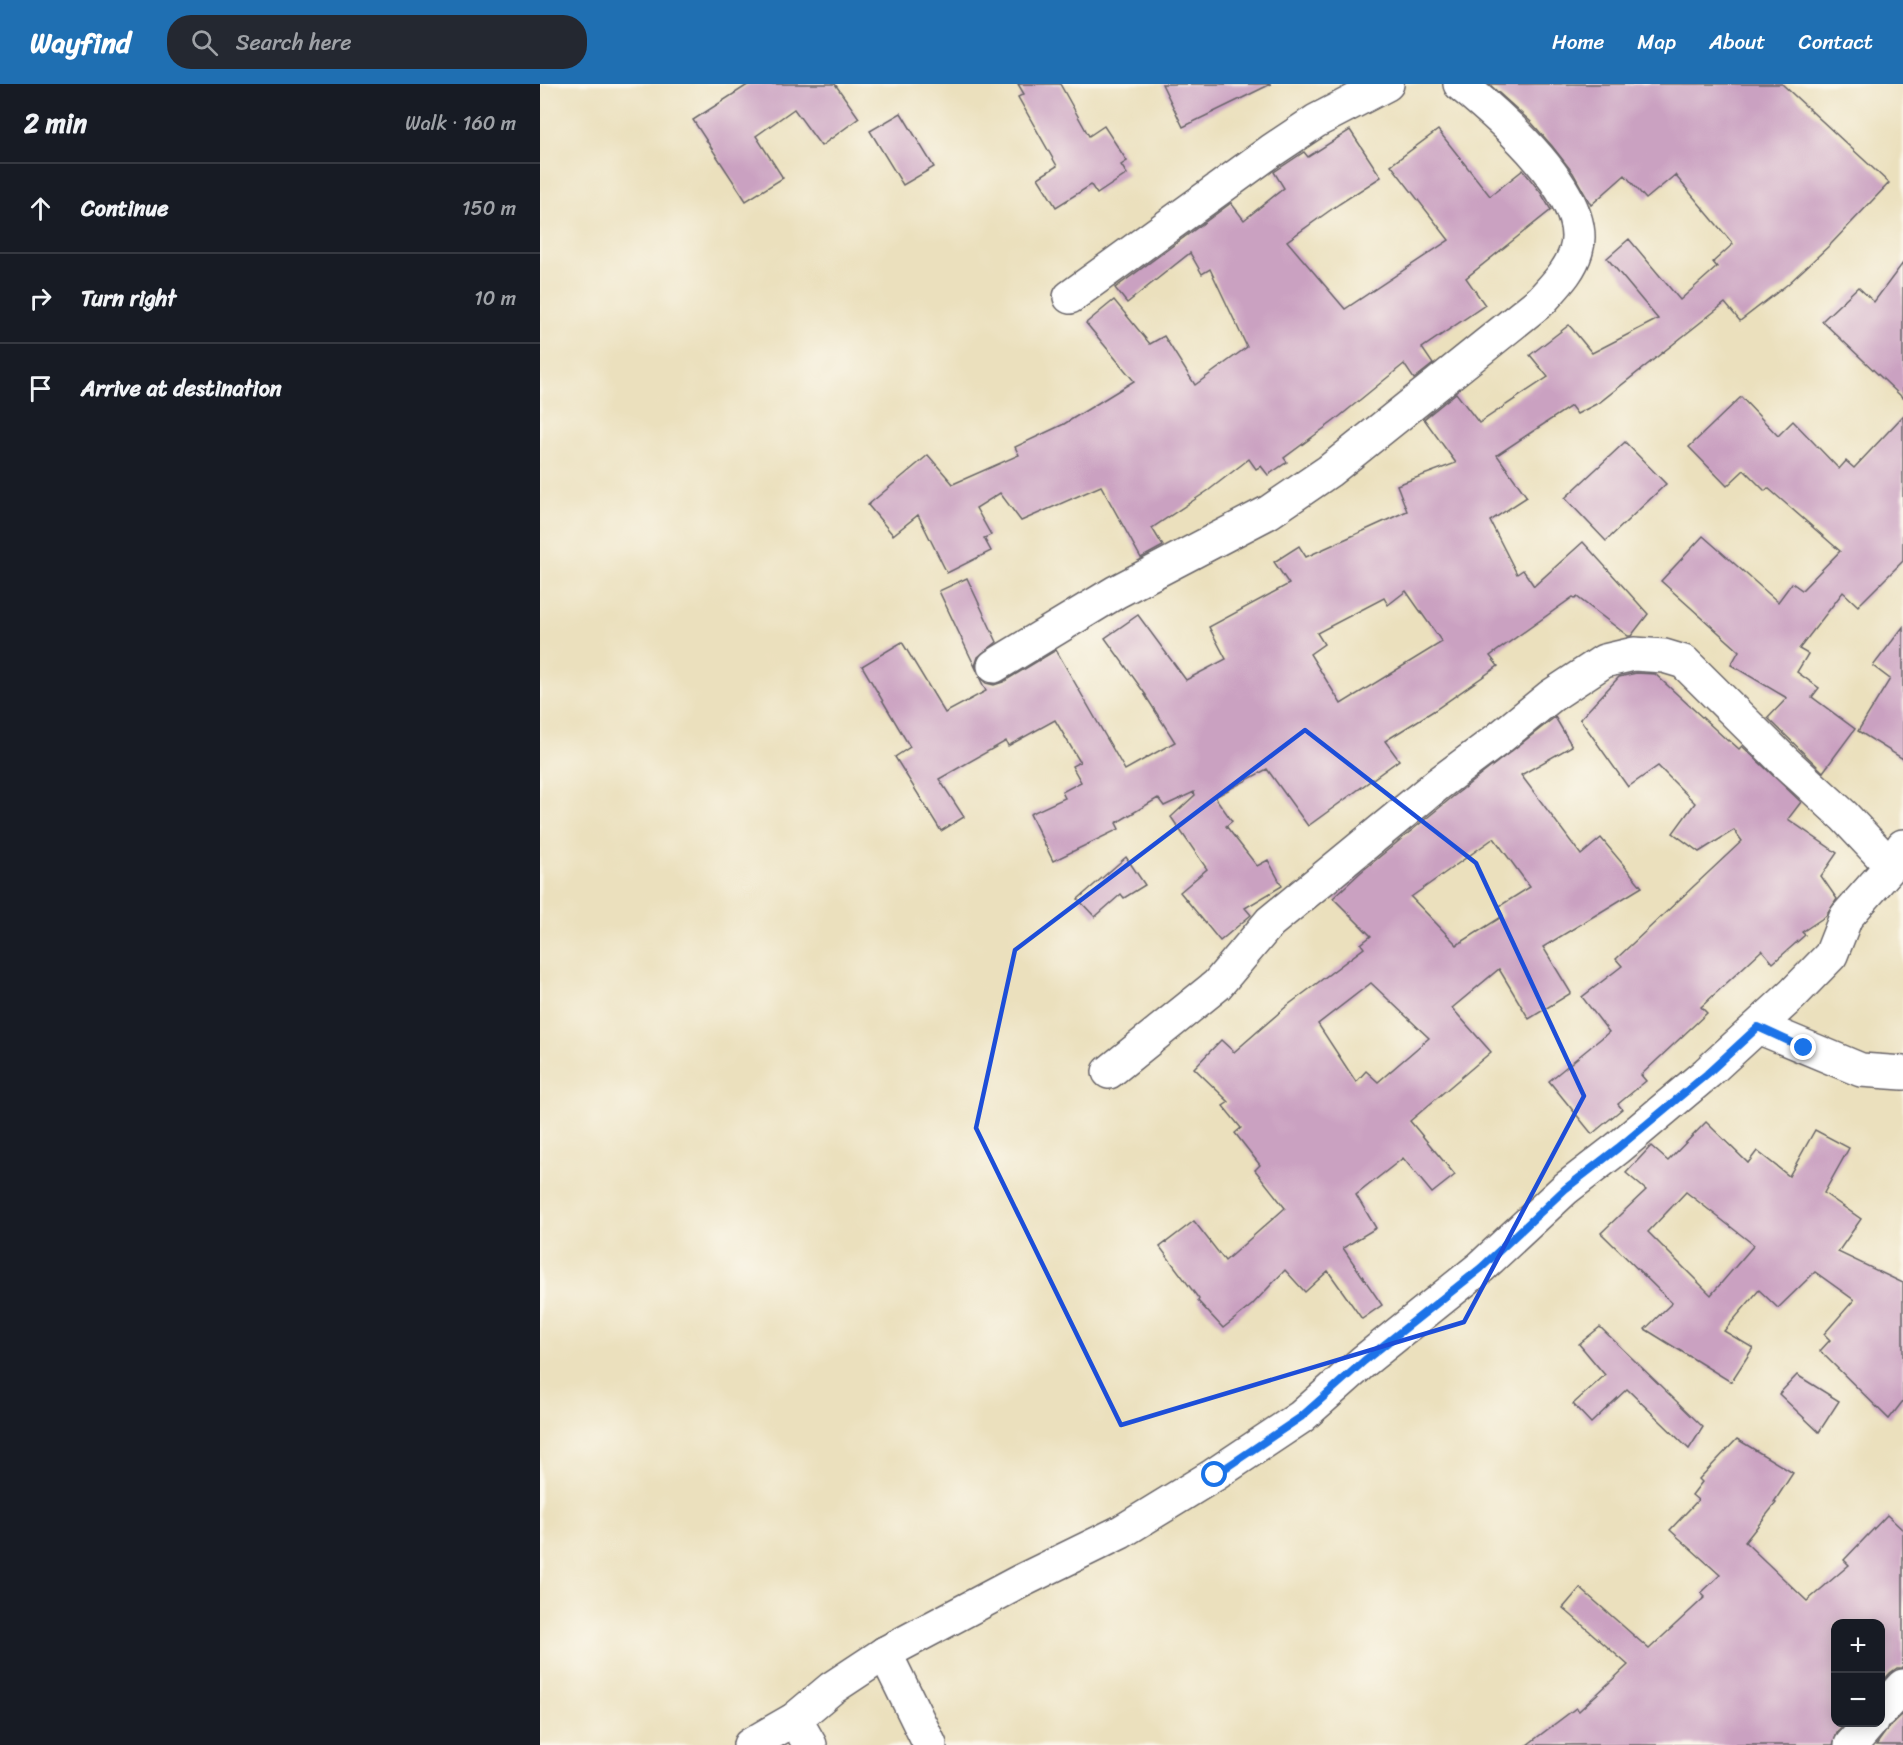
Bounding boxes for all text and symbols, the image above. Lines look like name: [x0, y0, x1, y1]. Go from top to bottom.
search box: [167, 15, 587, 69]
text: Wayfind: [30, 18, 131, 67]
text: Search here: [236, 23, 352, 62]
text: Home: [1552, 23, 1604, 61]
text: Map: [1637, 23, 1676, 61]
text: About: [1709, 23, 1766, 61]
text: Contact: [1799, 23, 1873, 61]
icon: search: [188, 26, 221, 59]
text: 2 min: [24, 100, 87, 146]
text: Walk · 160 m: [405, 106, 516, 141]
text: Continue: [81, 189, 169, 228]
text: 150 m: [462, 191, 516, 226]
icon: ahead: [24, 192, 57, 225]
text: Turn right: [81, 279, 176, 318]
text: 10 m: [474, 281, 516, 316]
icon: right: [24, 282, 57, 315]
text: Arrive at destination: [81, 369, 282, 408]
icon: arrive: [24, 372, 57, 405]
route end: [1790, 1034, 1816, 1060]
route start: [1201, 1461, 1227, 1487]
map controls: [1831, 1619, 1885, 1727]
button: +: [1831, 1619, 1885, 1673]
button: −: [1831, 1673, 1885, 1727]

